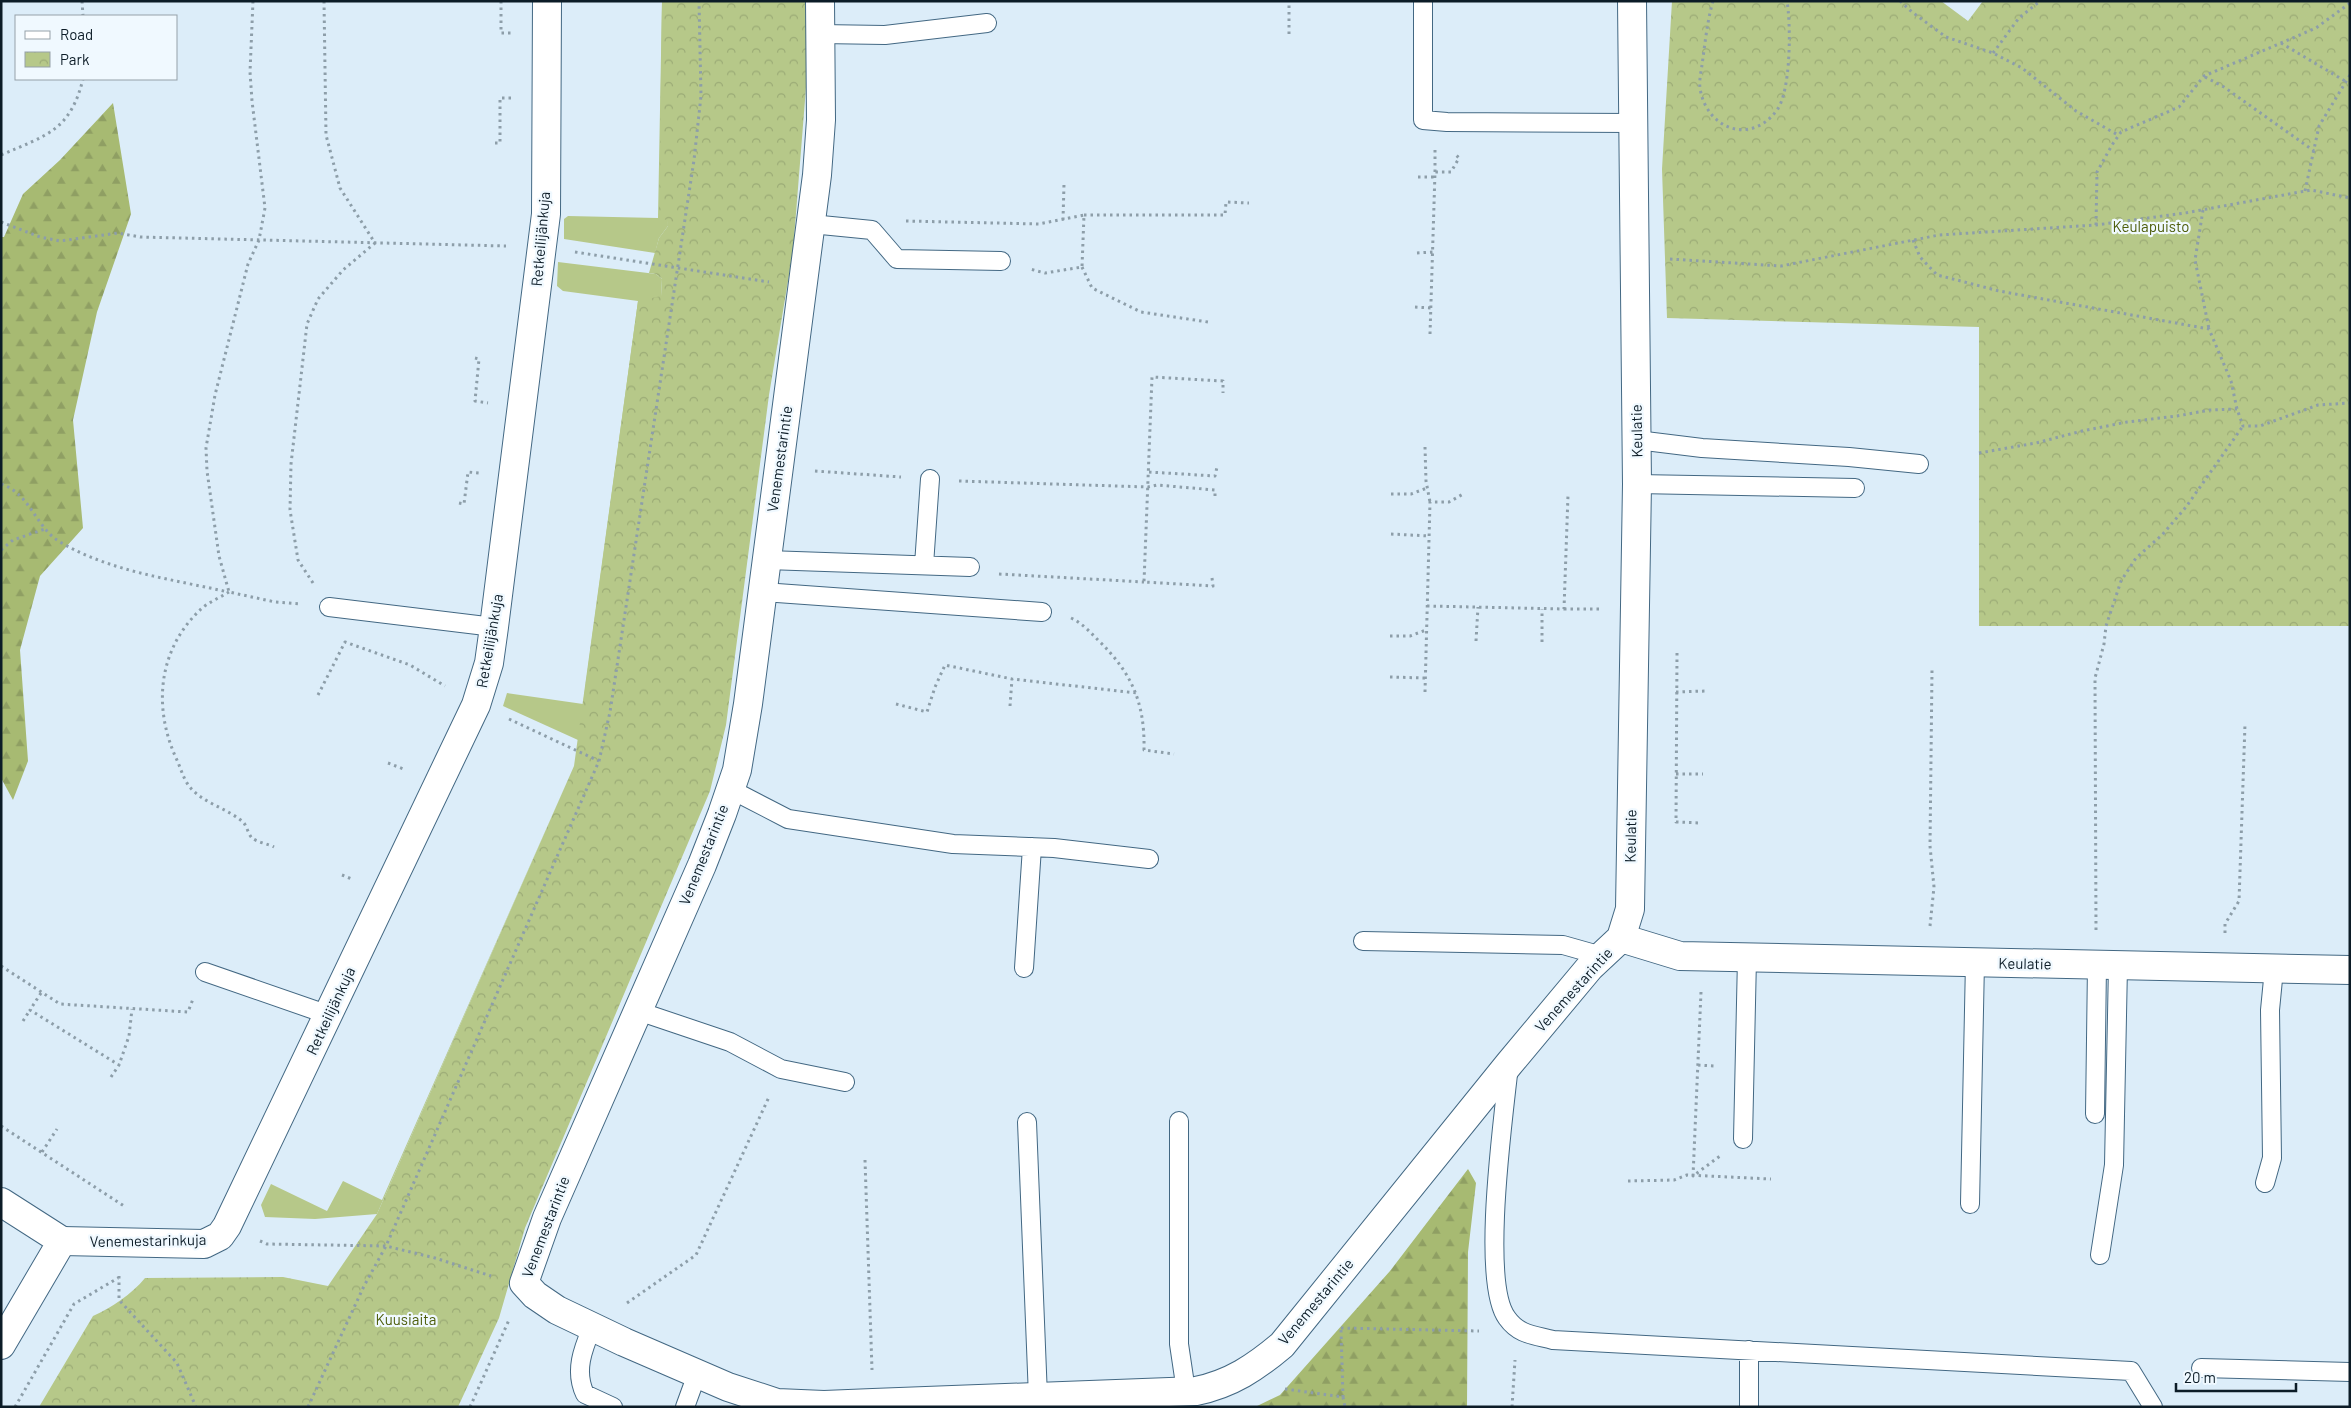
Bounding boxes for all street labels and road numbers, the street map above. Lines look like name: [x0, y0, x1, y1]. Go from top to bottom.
street label: Retkeilijänkuja: [527, 191, 553, 287]
street label: Keulatie: [1627, 404, 1645, 458]
street label: Venemestarintie: [763, 405, 795, 513]
street label: Retkeilijänkuja: [472, 592, 506, 689]
street label: Venemestarintie: [675, 802, 731, 908]
street label: Keulatie: [1621, 809, 1639, 863]
street label: Venemestarintie: [1531, 943, 1616, 1035]
street label: Keulatie: [1998, 954, 2052, 972]
street label: Retkeilijänkuja: [302, 964, 358, 1057]
street label: Venemestarintie: [517, 1173, 573, 1280]
street label: Venemestarinkuja: [89, 1230, 207, 1250]
street label: Venemestarintie: [1274, 1255, 1357, 1348]

